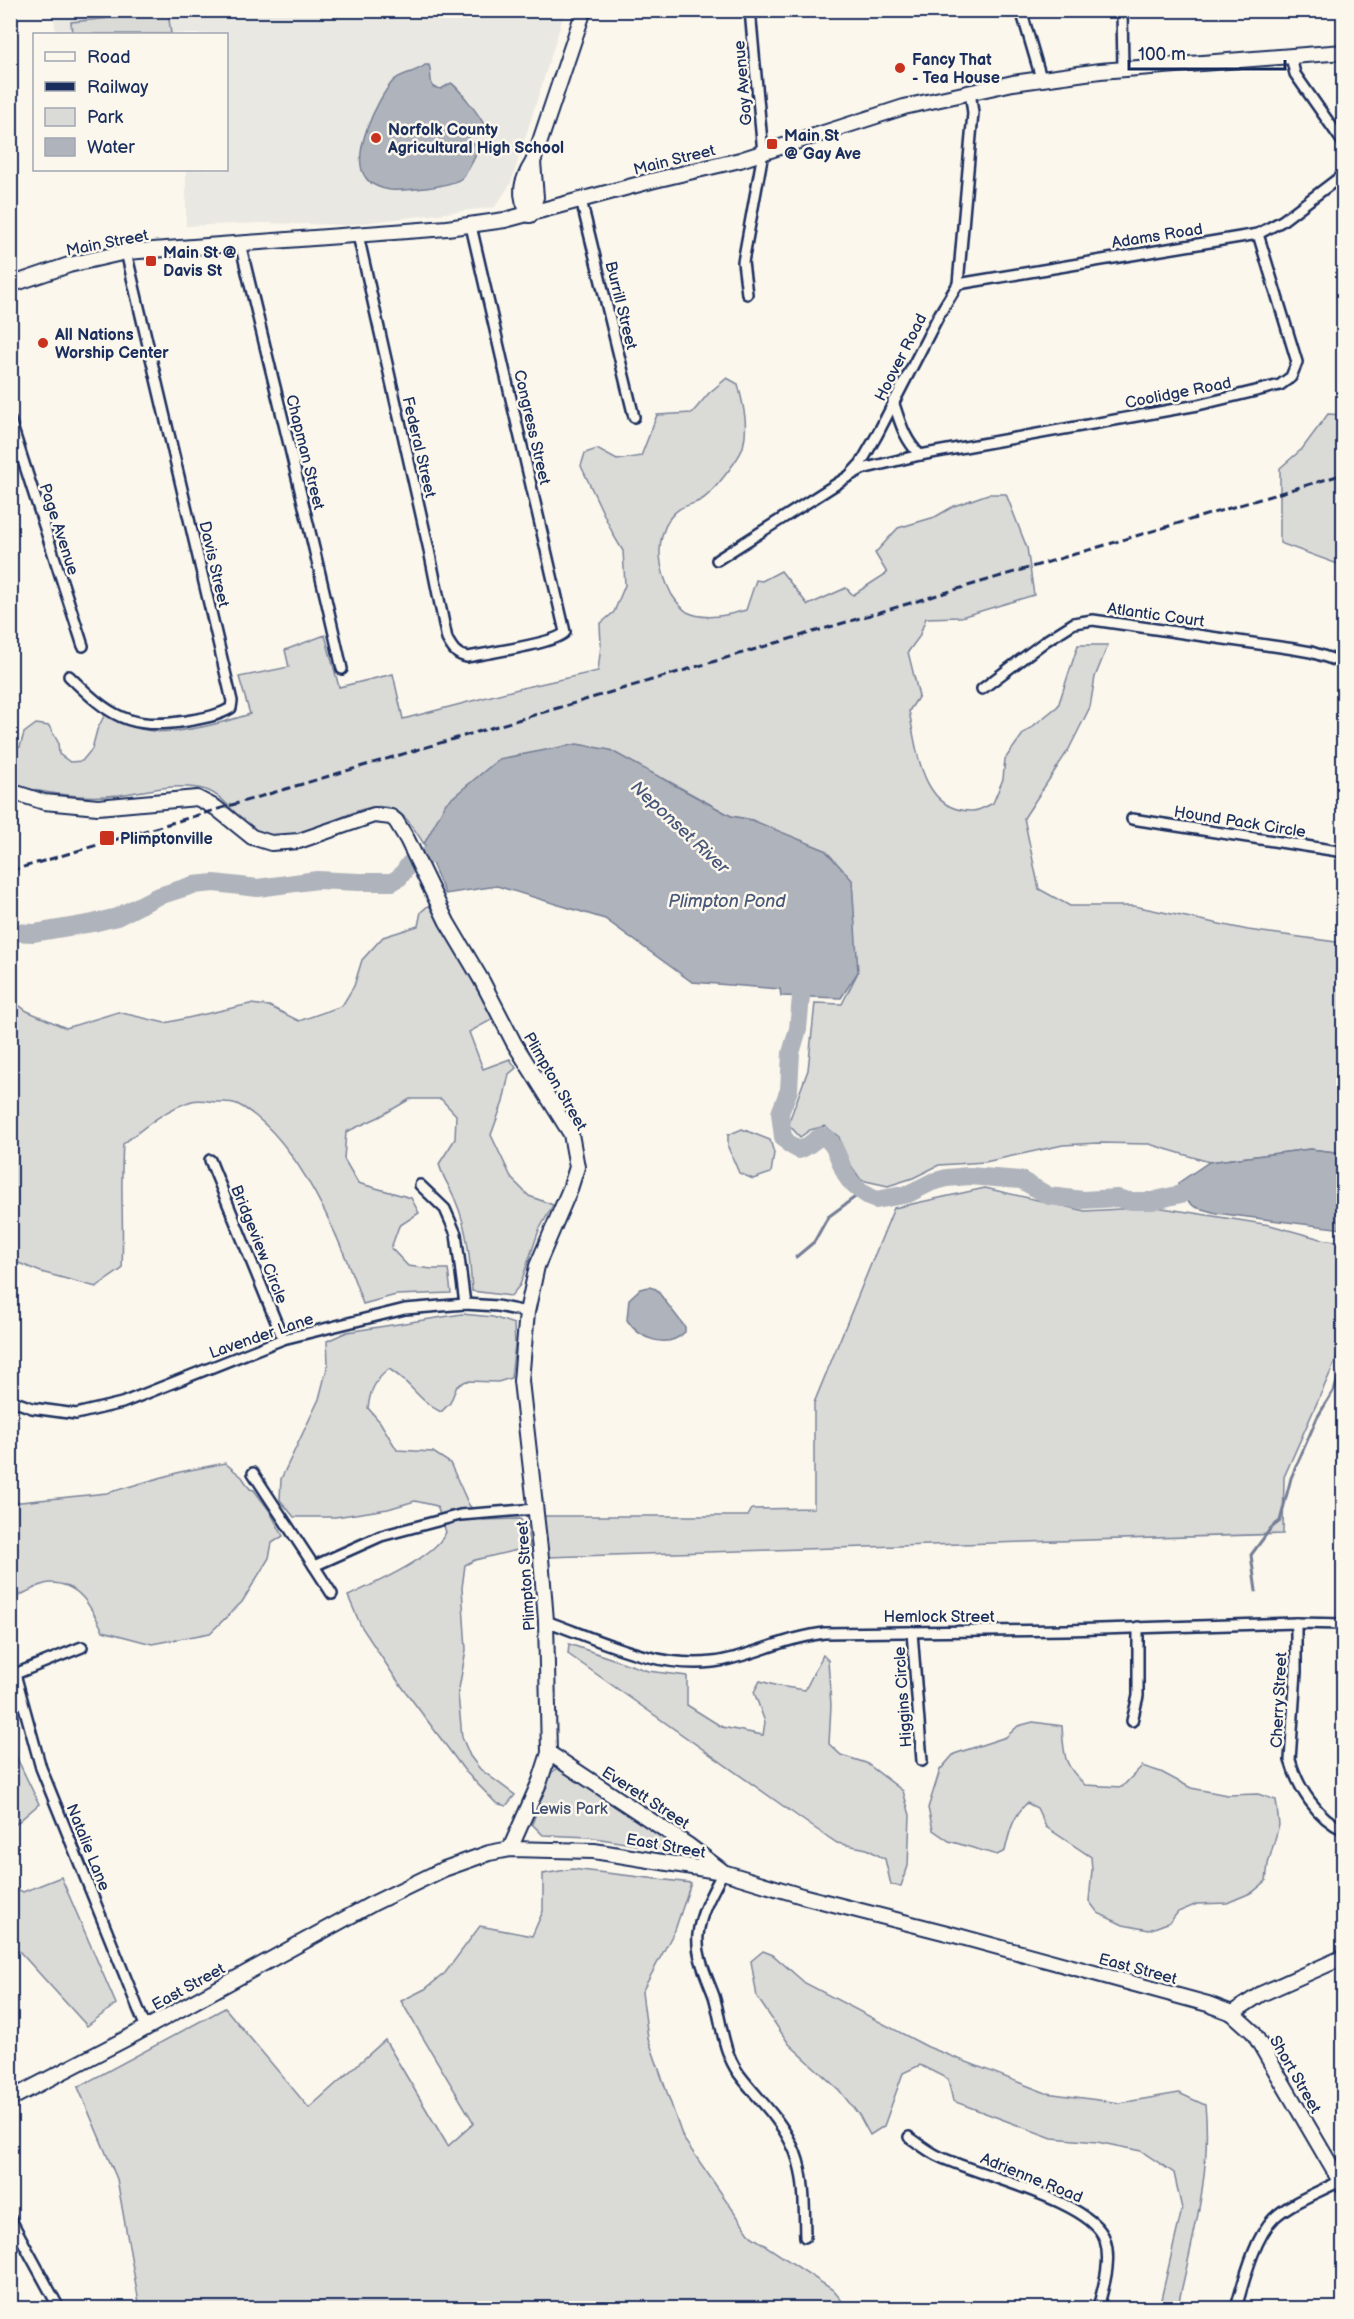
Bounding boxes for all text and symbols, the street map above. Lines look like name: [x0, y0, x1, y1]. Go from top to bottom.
legend: [33, 33, 228, 171]
scale bar: [1129, 33, 1285, 71]
street label: Gay Avenue: [730, 39, 757, 126]
text: 100 m: [1138, 44, 1186, 65]
text: Road: [87, 47, 131, 68]
place label: Fancy That - Tea House: [912, 51, 1000, 88]
marker: Fancy That - Tea House: [893, 61, 907, 75]
text: Railway: [87, 77, 149, 98]
text: Park: [87, 107, 123, 128]
place label: Norfolk County Agricultural High School: [387, 121, 564, 158]
place label: Main St @ Gay Ave: [784, 127, 861, 164]
marker: Norfolk County Agricultural High School: [369, 131, 383, 145]
text: Water: [87, 137, 135, 158]
marker: Main St @ Gay Ave: [765, 137, 779, 151]
street label: Main Street: [632, 141, 717, 180]
street label: Adams Road: [1110, 220, 1204, 253]
street label: Main Street: [64, 226, 150, 261]
place label: Main St @ Davis St: [163, 244, 237, 281]
marker: Main St @ Davis St: [144, 254, 158, 268]
street label: Burrill Street: [600, 259, 641, 352]
street label: Hoover Road: [871, 311, 931, 405]
place label: All Nations Worship Center: [54, 326, 169, 363]
marker: All Nations Worship Center: [36, 336, 50, 350]
street label: Congress Street: [509, 368, 554, 487]
street label: Coolidge Road: [1124, 374, 1233, 413]
street label: Chapman Street: [281, 393, 328, 512]
street label: Federal Street: [398, 395, 439, 500]
street label: Page Avenue: [35, 481, 82, 578]
street label: Davis Street: [194, 519, 233, 609]
street label: Atlantic Court: [1106, 599, 1206, 632]
water label: Neponset River: [626, 777, 734, 879]
street label: Hound Pack Circle: [1172, 803, 1308, 842]
marker: Plimptonville: [98, 829, 116, 847]
place label: Plimptonville: [120, 830, 213, 849]
water label: Plimpton Pond: [668, 891, 786, 912]
street label: Plimpton Street: [519, 1029, 591, 1134]
street label: Bridgeview Circle: [226, 1182, 291, 1307]
street label: Lavender Lane: [207, 1310, 317, 1363]
street label: Plimpton Street: [513, 1520, 540, 1632]
street label: Hemlock Street: [883, 1608, 995, 1627]
street label: Higgins Circle: [890, 1645, 916, 1748]
street label: Cherry Street: [1267, 1651, 1292, 1749]
street label: Everett Street: [598, 1763, 692, 1834]
park label: Lewis Park: [530, 1800, 608, 1819]
street label: Natalie Lane: [62, 1801, 114, 1894]
street label: East Street: [625, 1830, 707, 1863]
street label: East Street: [1096, 1950, 1179, 1989]
street label: East Street: [149, 1959, 229, 2015]
street label: Short Street: [1265, 2033, 1325, 2117]
street label: Adrienne Road: [978, 2149, 1085, 2207]

